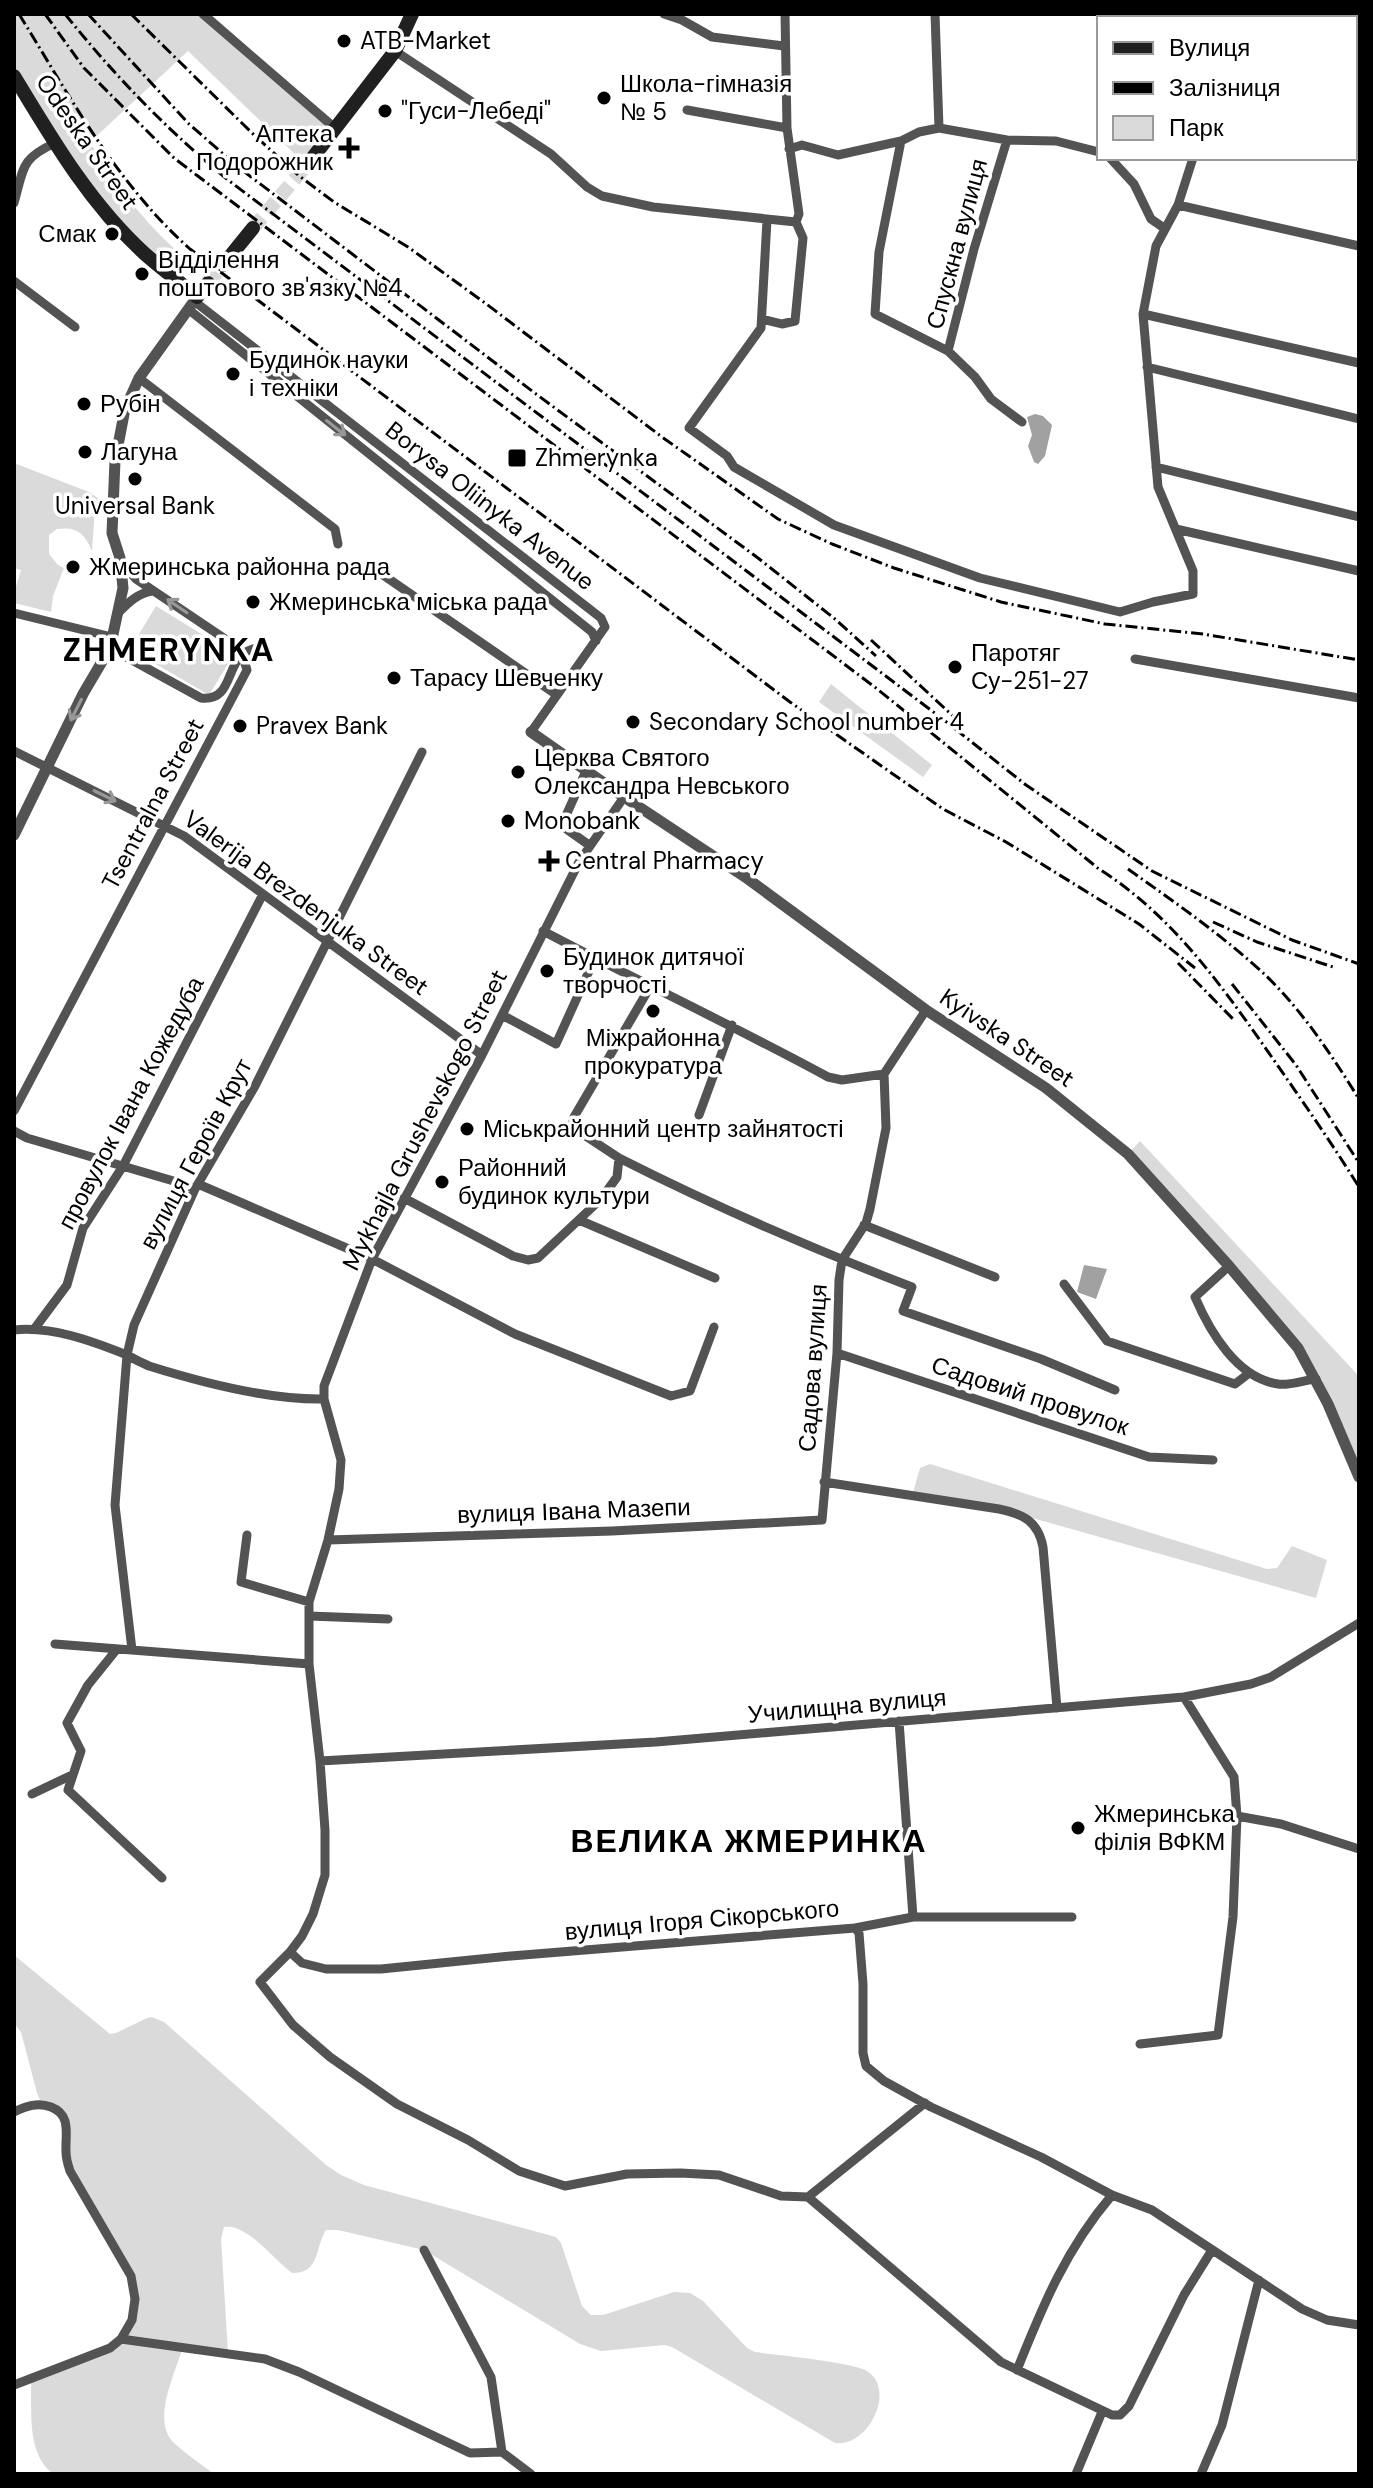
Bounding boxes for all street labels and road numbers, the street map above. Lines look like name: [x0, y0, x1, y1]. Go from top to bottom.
street label: Odeska Street: [29, 68, 146, 216]
street label: Спускна вулиця: [919, 155, 994, 333]
street label: Borysa Oliinyka Avenue: [380, 414, 601, 597]
street label: Tsentralna Street: [94, 713, 211, 895]
street label: Valerija Brezdenjuka Street: [178, 803, 435, 1002]
street label: Mykhajla Grushevskogo Street: [335, 964, 514, 1275]
street label: провулок Івана Кожедуба: [51, 970, 211, 1235]
street label: Kyivska Street: [934, 981, 1080, 1094]
street label: вулиця Героїв Крут: [132, 1053, 259, 1254]
street label: Садова вулиця: [791, 1283, 834, 1453]
street label: Садовий провулок: [928, 1349, 1133, 1442]
street label: вулиця Івана Мазепи: [457, 1491, 691, 1530]
street label: Училищна вулиця: [746, 1681, 948, 1730]
street label: вулиця Ігоря Сікорського: [563, 1892, 840, 1947]

